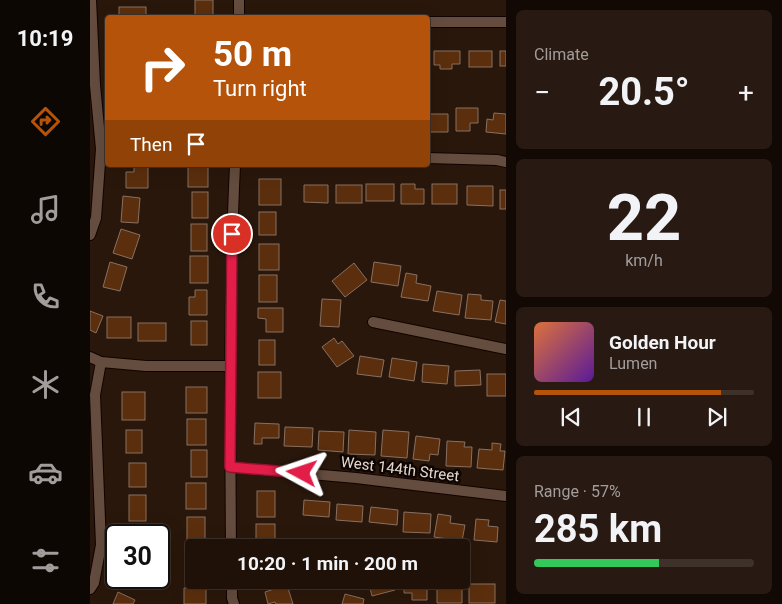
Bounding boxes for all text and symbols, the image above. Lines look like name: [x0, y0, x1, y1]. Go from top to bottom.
text: 10:19: [17, 26, 73, 51]
text: 50 m: [213, 34, 292, 75]
icon: right: [130, 35, 195, 100]
text: Climate: [534, 45, 589, 64]
text: 20.5°: [598, 70, 690, 114]
text: Turn right: [213, 76, 307, 101]
text: −: [534, 76, 550, 109]
text: +: [738, 76, 754, 109]
icon: directions: [28, 104, 63, 139]
icon: arrive: [182, 130, 210, 158]
text: Then: [130, 133, 172, 156]
text: 22: [607, 180, 681, 256]
icon: music: [28, 192, 63, 227]
pin: [211, 213, 253, 255]
icon: arrive: [218, 220, 246, 248]
text: km/h: [625, 251, 663, 270]
icon: phone: [28, 279, 63, 314]
text: Golden Hour: [609, 331, 716, 354]
text: Lumen: [609, 354, 657, 373]
icon: climate: [28, 367, 63, 402]
icon: previous: [557, 403, 585, 431]
icon: pause: [630, 403, 658, 431]
icon: next: [703, 403, 731, 431]
position arrow: [275, 446, 327, 498]
street label: West 144th Street: [340, 453, 460, 485]
icon: car: [28, 455, 63, 490]
text: Range · 57%: [534, 482, 621, 501]
text: 285 km: [534, 507, 662, 551]
speed limit sign: 30: [105, 524, 170, 589]
icon: filters: [28, 543, 63, 578]
text: 10:20 · 1 min · 200 m: [237, 552, 418, 575]

